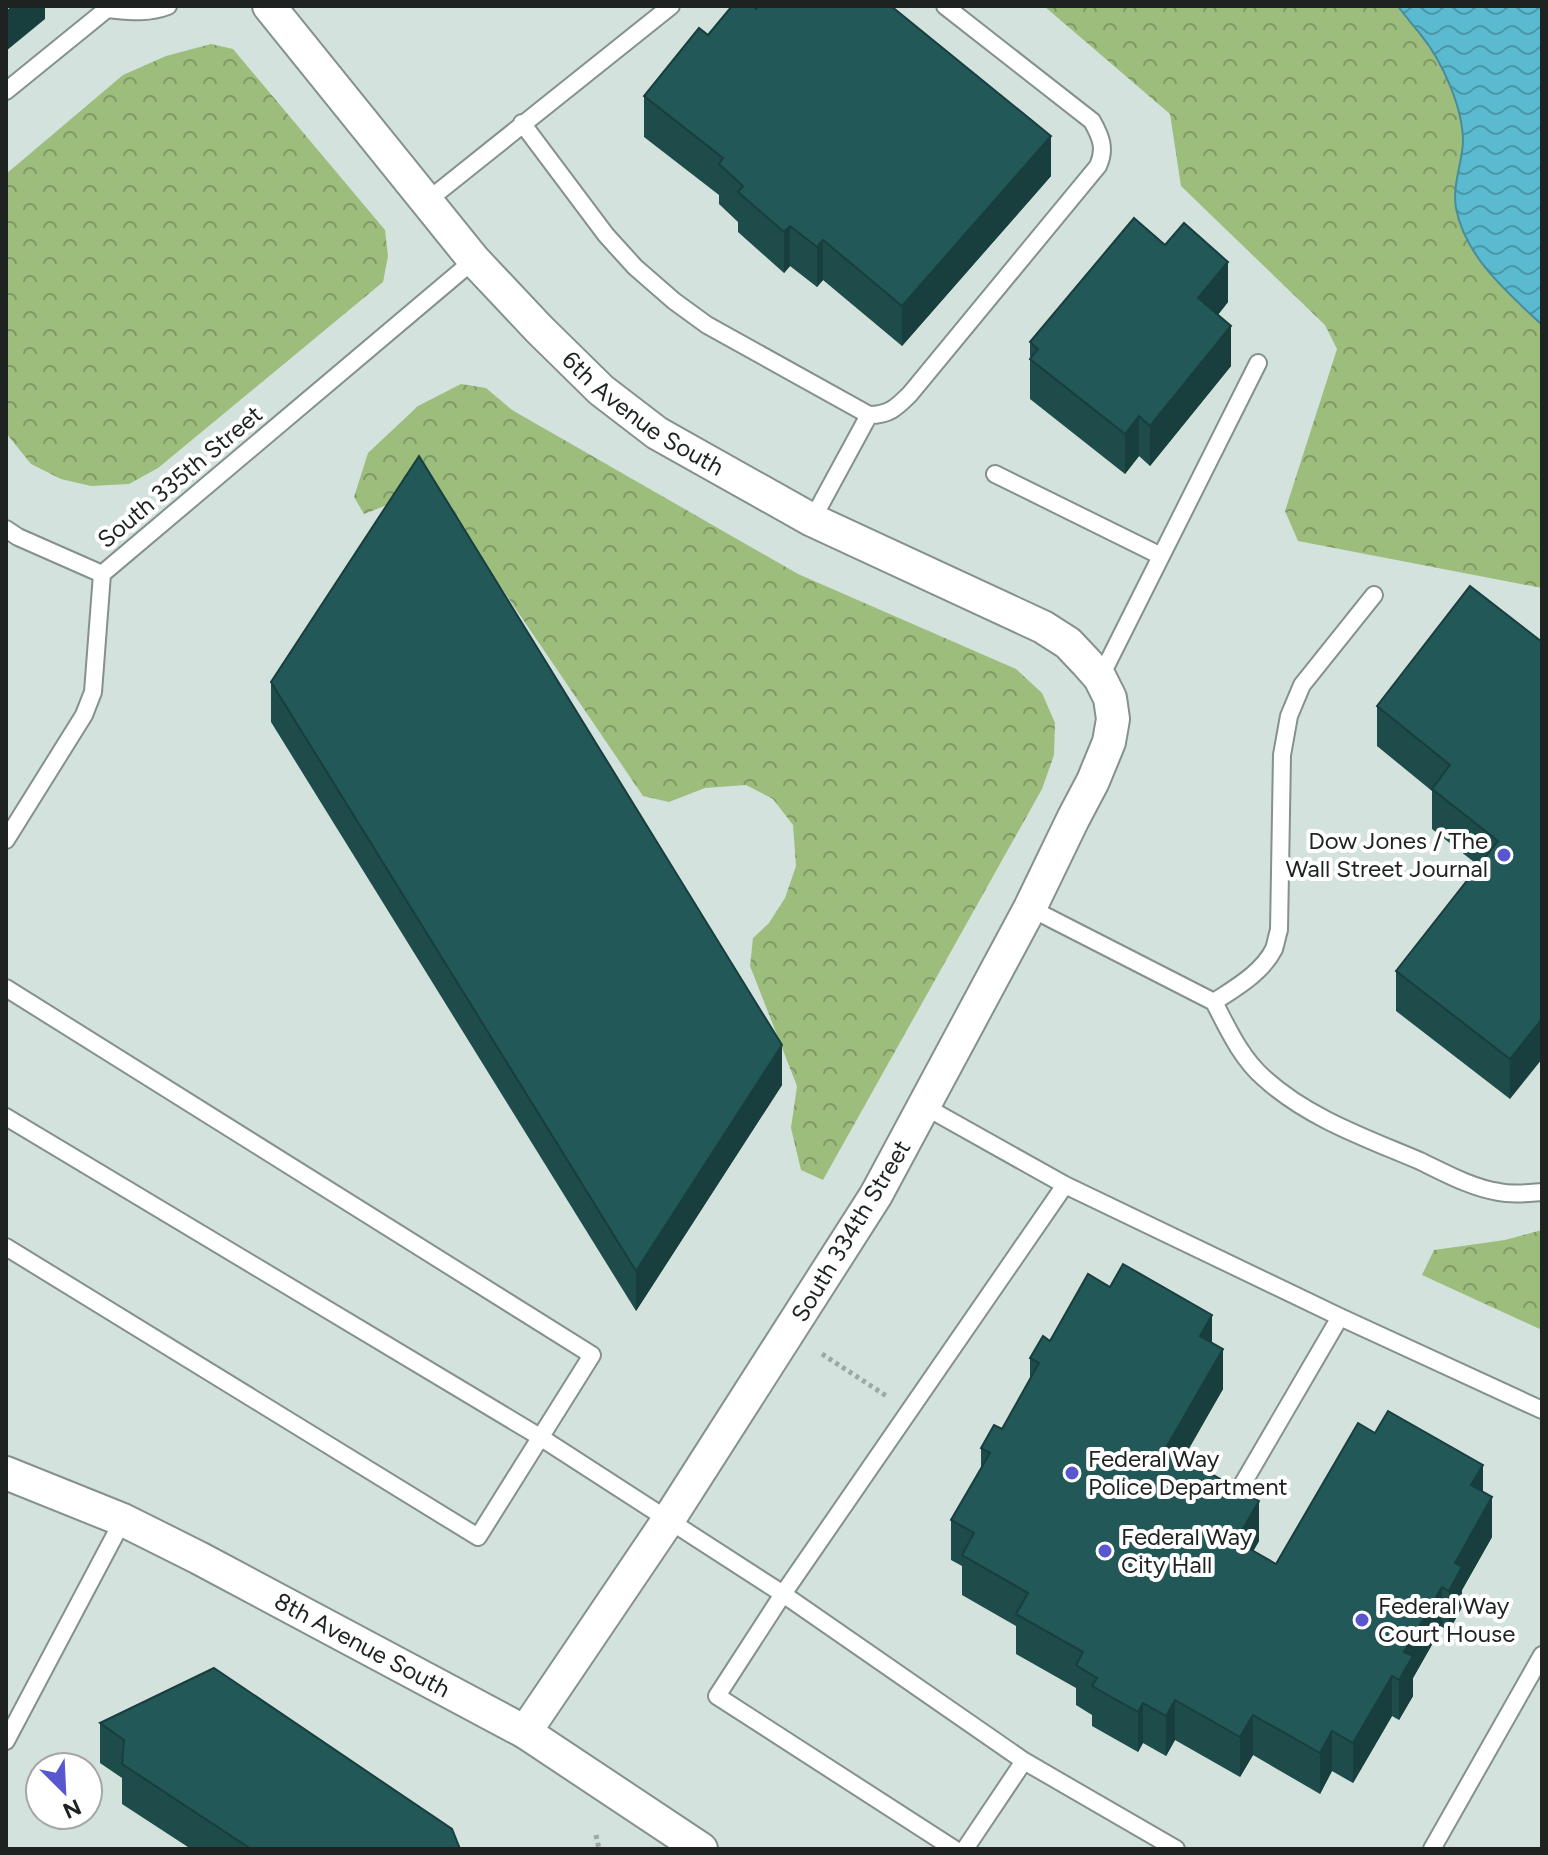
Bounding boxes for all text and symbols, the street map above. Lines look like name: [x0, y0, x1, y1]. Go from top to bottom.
street label: 6th Avenue South: [556, 345, 729, 481]
street label: South 335th Street: [91, 399, 268, 554]
place label: Dow Jones / The Wall Street Journal: [1285, 826, 1488, 883]
marker: Dow Jones / The Wall Street Journal: [1495, 846, 1513, 864]
street label: South 334th Street: [785, 1135, 916, 1327]
place label: Federal Way Police Department: [1088, 1444, 1288, 1501]
marker: Federal Way Police Department: [1063, 1464, 1081, 1482]
place label: Federal Way City Hall: [1121, 1522, 1253, 1579]
marker: Federal Way City Hall: [1096, 1542, 1114, 1560]
street label: 8th Avenue South: [270, 1586, 455, 1703]
place label: Federal Way Court House: [1378, 1591, 1515, 1648]
marker: Federal Way Court House: [1353, 1611, 1371, 1629]
north arrow: [24, 1751, 104, 1831]
text: N: [59, 1793, 85, 1825]

